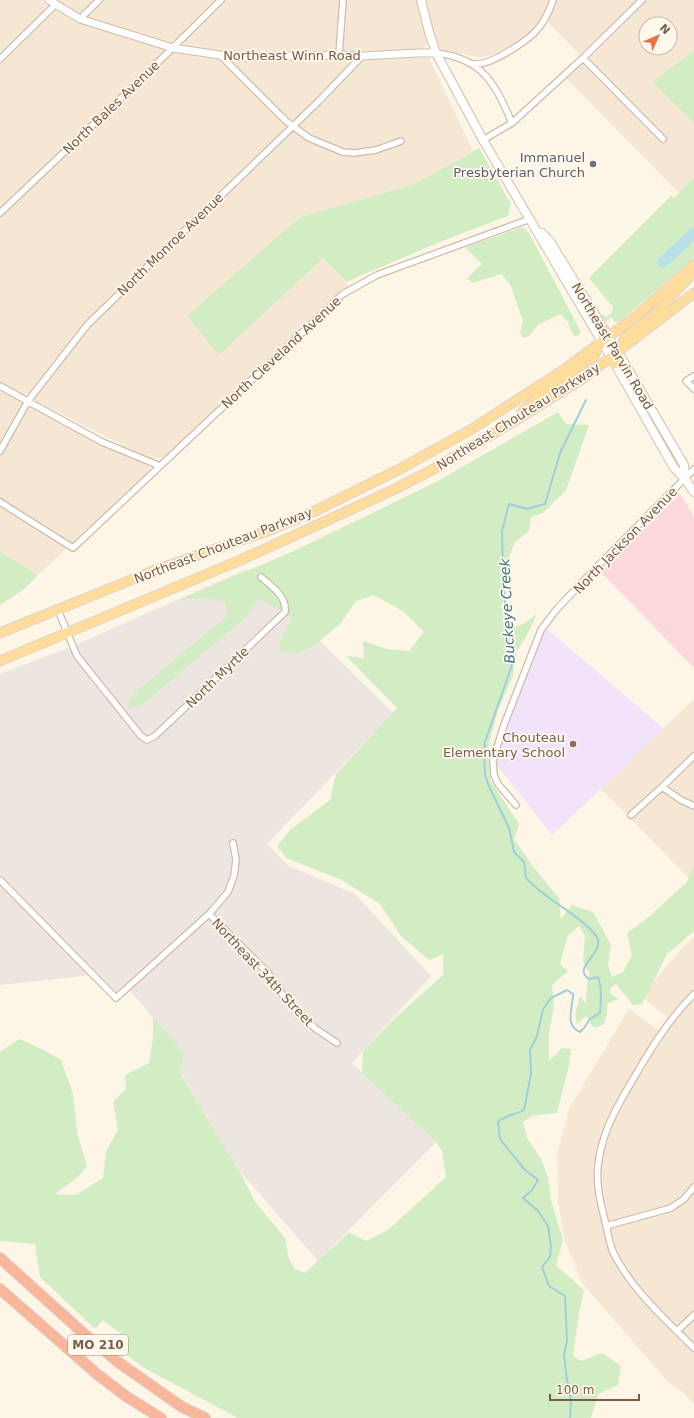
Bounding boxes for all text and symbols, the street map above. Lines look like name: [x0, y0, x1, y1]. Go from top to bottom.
north arrow: [638, 16, 678, 56]
text: N: [657, 21, 673, 37]
street label: Northeast Winn Road: [223, 48, 361, 63]
street label: North Bales Avenue: [60, 57, 163, 157]
place label: Immanuel Presbyterian Church: [453, 150, 585, 180]
marker: Immanuel Presbyterian Church: [588, 159, 598, 169]
street label: North Monroe Avenue: [114, 190, 226, 299]
street label: Northeast Parvin Road: [569, 280, 656, 412]
street label: North Cleveland Avenue: [219, 293, 344, 412]
street label: Northeast Chouteau Parkway: [434, 360, 603, 473]
street label: North Jackson Avenue: [571, 484, 680, 597]
street label: Northeast Chouteau Parkway: [132, 504, 315, 586]
water label: Buckeye Creek: [496, 557, 518, 664]
street label: North Myrtle: [183, 644, 252, 711]
place label: Chouteau Elementary School: [443, 730, 565, 760]
marker: Chouteau Elementary School: [568, 739, 578, 749]
street label: Northeast 34th Street: [209, 915, 316, 1029]
road number: MO 210: [68, 1335, 128, 1355]
scale bar: [550, 1376, 639, 1402]
text: 100 m: [556, 1383, 594, 1397]

